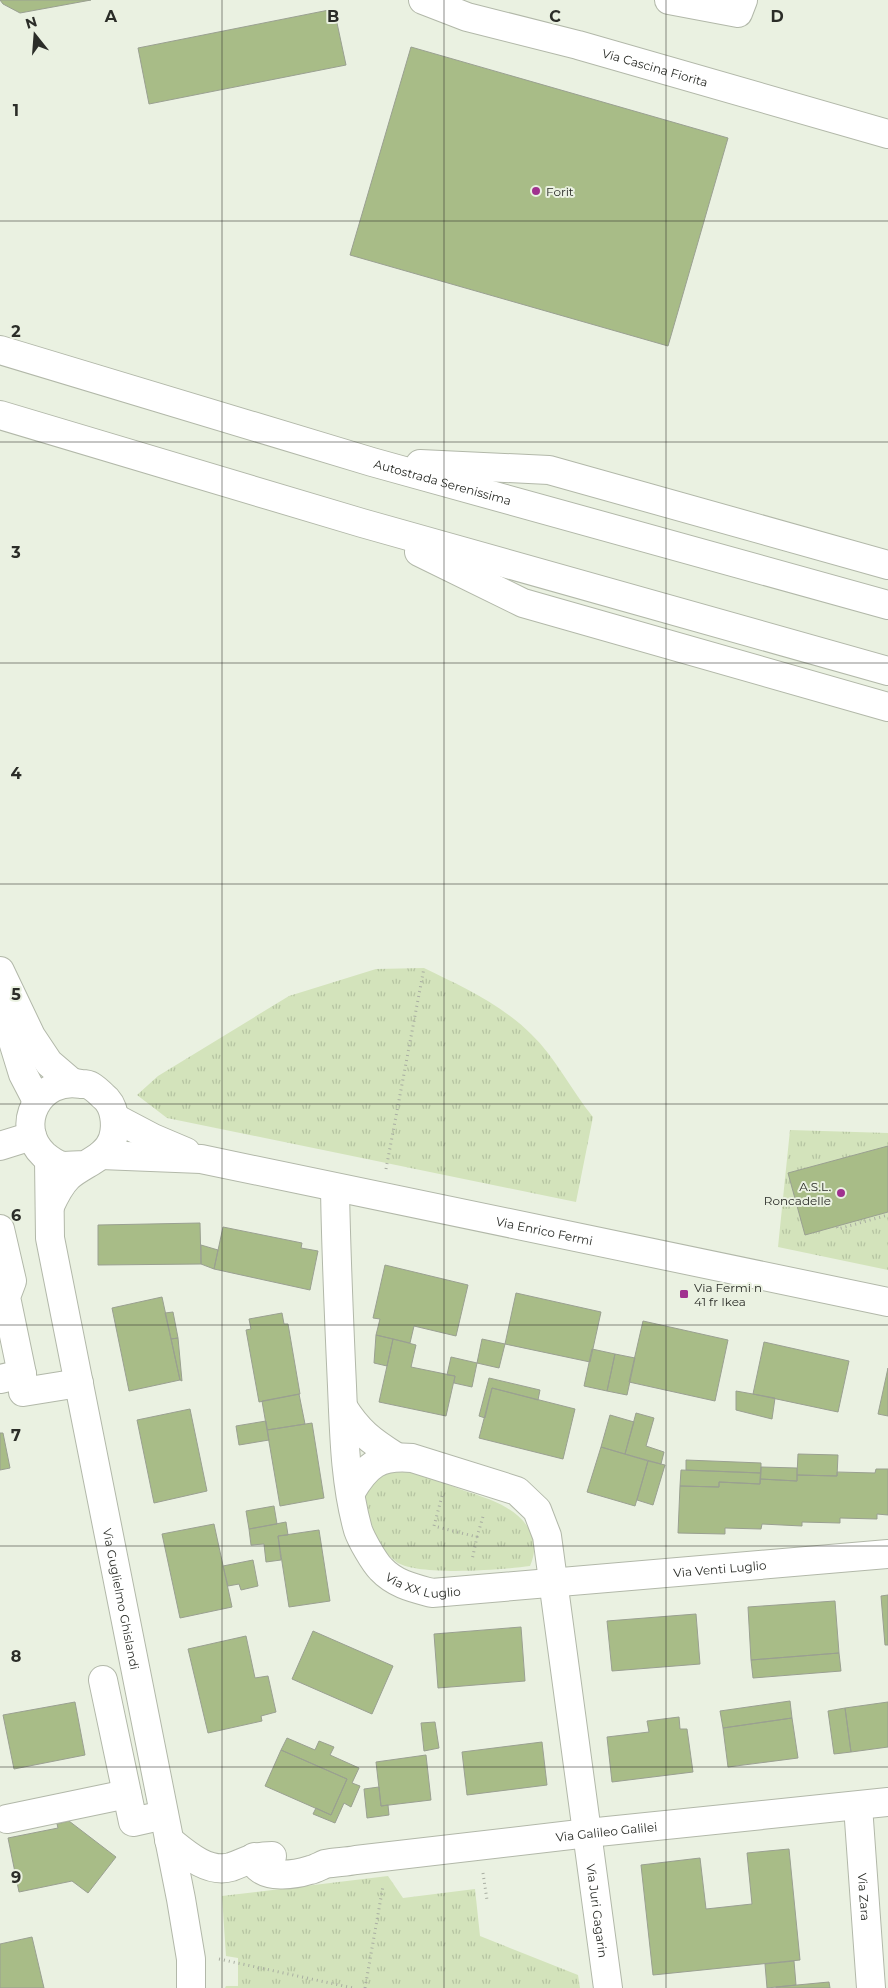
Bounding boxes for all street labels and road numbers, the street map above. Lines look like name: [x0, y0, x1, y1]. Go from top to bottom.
street label: Via Cascina Fiorita: [601, 45, 710, 89]
street label: Autostrada Serenissima: [372, 455, 513, 508]
street label: Via Enrico Fermi: [495, 1213, 594, 1248]
street label: Via Guglielmo Ghislandi: [100, 1527, 143, 1671]
street label: Via Venti Luglio: [673, 1557, 767, 1580]
street label: Via XX Luglio: [383, 1569, 461, 1601]
street label: Via Galileo Galilei: [555, 1818, 658, 1844]
street label: Via Juri Gagarin: [584, 1863, 611, 1959]
street label: Via Zara: [855, 1872, 874, 1921]

